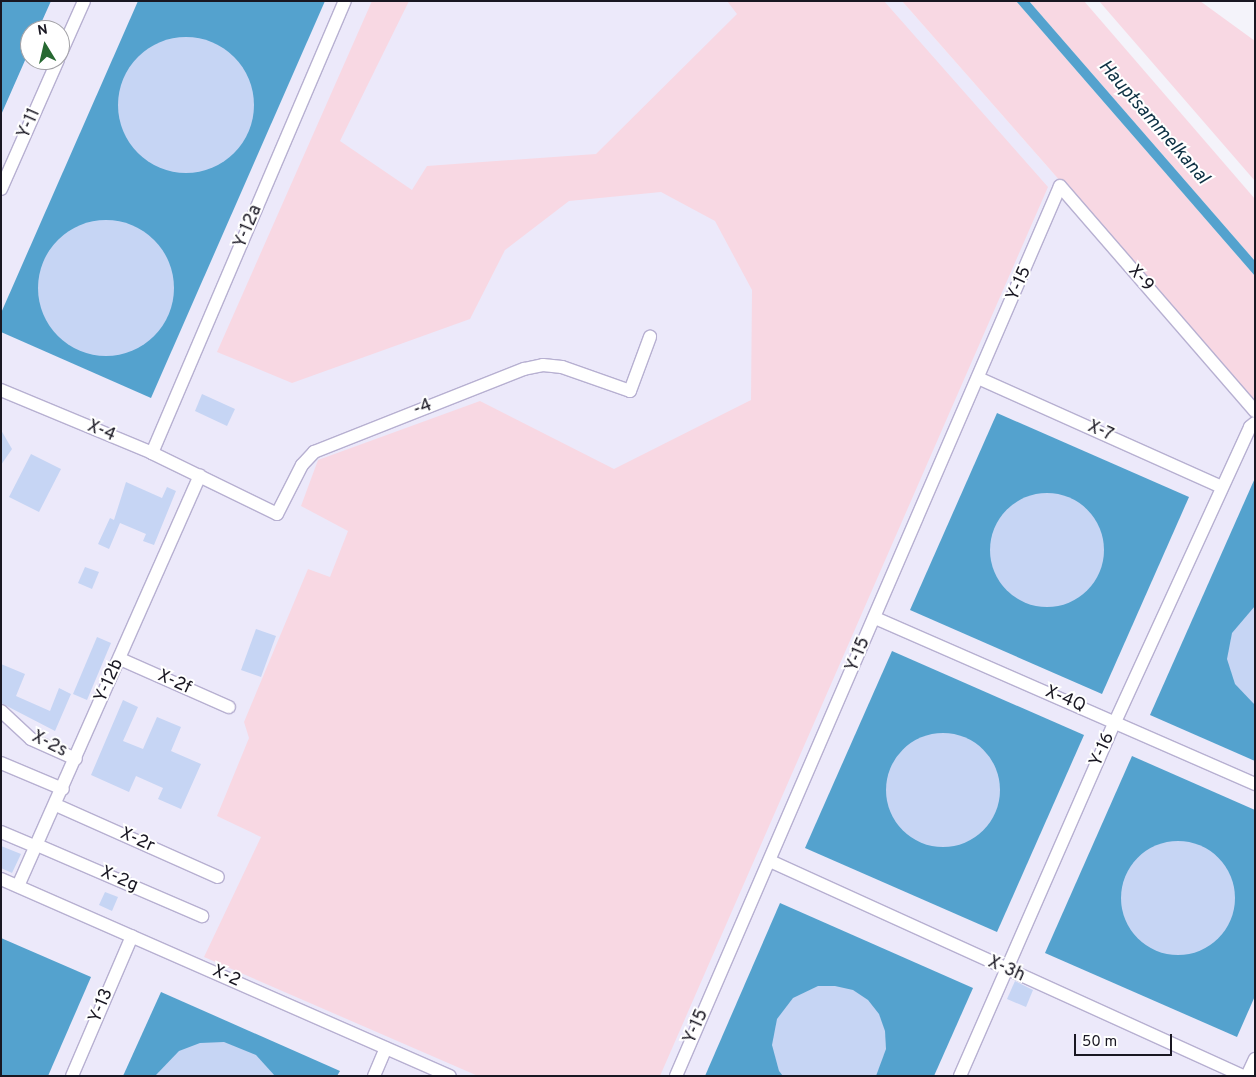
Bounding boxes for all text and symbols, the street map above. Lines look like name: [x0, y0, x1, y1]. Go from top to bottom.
north arrow: [20, 20, 70, 70]
text: N: [36, 21, 49, 40]
water label: Hauptsammelkanal: [1093, 56, 1213, 190]
street label: Y-11: [14, 105, 46, 143]
street label: Y-12a: [230, 202, 268, 252]
street label: X-9: [1123, 261, 1157, 297]
street label: Y-15: [1003, 263, 1037, 305]
street label: -4: [410, 396, 436, 422]
street label: X-4: [84, 416, 118, 448]
street label: X-7: [1084, 417, 1116, 447]
street label: Y-15: [842, 634, 876, 676]
street label: Y-12b: [91, 656, 129, 706]
street label: X-2f: [154, 666, 194, 700]
street label: X-4Q: [1042, 682, 1088, 718]
street label: X-2s: [28, 727, 70, 763]
street label: Y-16: [1086, 730, 1120, 770]
street label: X-2r: [116, 824, 158, 858]
street label: X-2g: [97, 863, 141, 897]
street label: X-3h: [984, 952, 1028, 988]
street label: X-2: [209, 961, 243, 993]
street label: Y-13: [85, 986, 119, 1026]
street label: Y-15: [680, 1006, 714, 1048]
scale bar: [1076, 1024, 1174, 1056]
text: 50 m: [1082, 1033, 1117, 1052]

